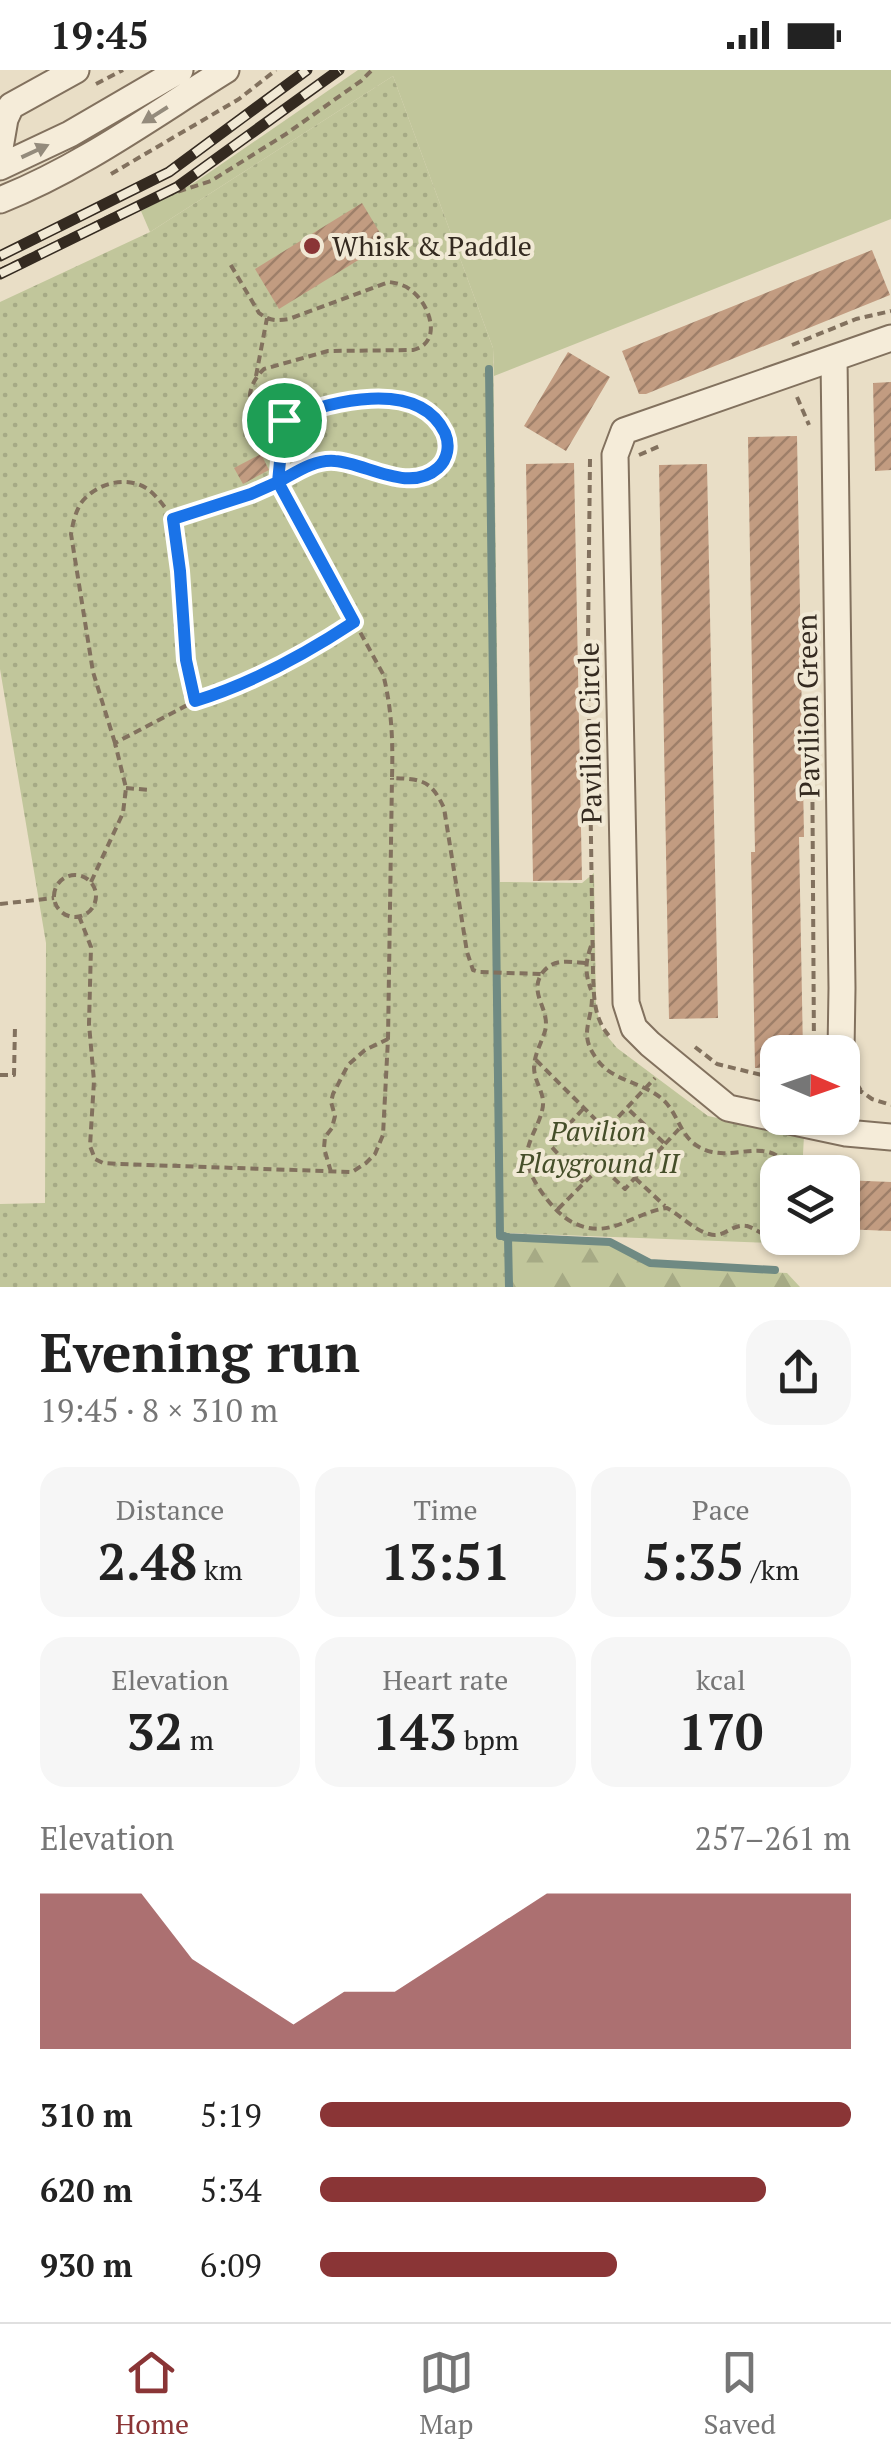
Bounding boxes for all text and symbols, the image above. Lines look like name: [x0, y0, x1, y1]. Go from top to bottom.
text: 19:45: [50, 10, 149, 60]
one-way arrow: [141, 105, 169, 123]
one-way arrow: [21, 142, 50, 159]
place label: Whisk & Paddle: [332, 227, 532, 264]
marker: Whisk & Paddle: [301, 235, 323, 257]
pin: [242, 378, 327, 463]
icon: arrive: [257, 393, 312, 448]
street label: Pavilion Green: [787, 613, 828, 798]
street label: Pavilion Circle: [569, 642, 610, 824]
north arrow: [760, 1035, 860, 1135]
map controls: [760, 1035, 860, 1255]
park label: Pavilion Playground II: [516, 1112, 681, 1181]
button: layers: [760, 1155, 860, 1255]
text: Evening run: [40, 1315, 360, 1388]
button: share: [746, 1320, 851, 1425]
text: 19:45 · 8 × 310 m: [40, 1389, 278, 1431]
text: Distance: [116, 1491, 224, 1528]
text: Time: [413, 1491, 478, 1528]
text: Pace: [692, 1491, 750, 1528]
text: 2.48: [98, 1528, 197, 1594]
text: 13:51: [380, 1528, 511, 1594]
text: 5:35: [642, 1528, 744, 1594]
text: km: [197, 1551, 243, 1588]
text: /km: [744, 1551, 799, 1588]
text: Elevation: [111, 1661, 229, 1698]
text: Heart rate: [383, 1661, 508, 1698]
text: kcal: [696, 1661, 746, 1698]
text: 32: [126, 1698, 183, 1764]
text: 143: [372, 1698, 457, 1764]
text: 170: [678, 1698, 763, 1764]
text: m: [183, 1721, 214, 1758]
text: bpm: [457, 1721, 519, 1758]
text: Elevation: [40, 1817, 174, 1859]
text: 257–261 m: [695, 1817, 851, 1859]
text: 310 m: [40, 2094, 132, 2136]
text: 5:19: [200, 2094, 262, 2136]
text: 620 m: [40, 2169, 132, 2211]
text: 5:34: [200, 2169, 262, 2211]
text: 930 m: [40, 2244, 132, 2286]
text: 6:09: [200, 2244, 262, 2286]
tab: Home: [115, 2345, 189, 2442]
tab: Map: [419, 2345, 474, 2442]
tab: Saved: [704, 2345, 776, 2442]

